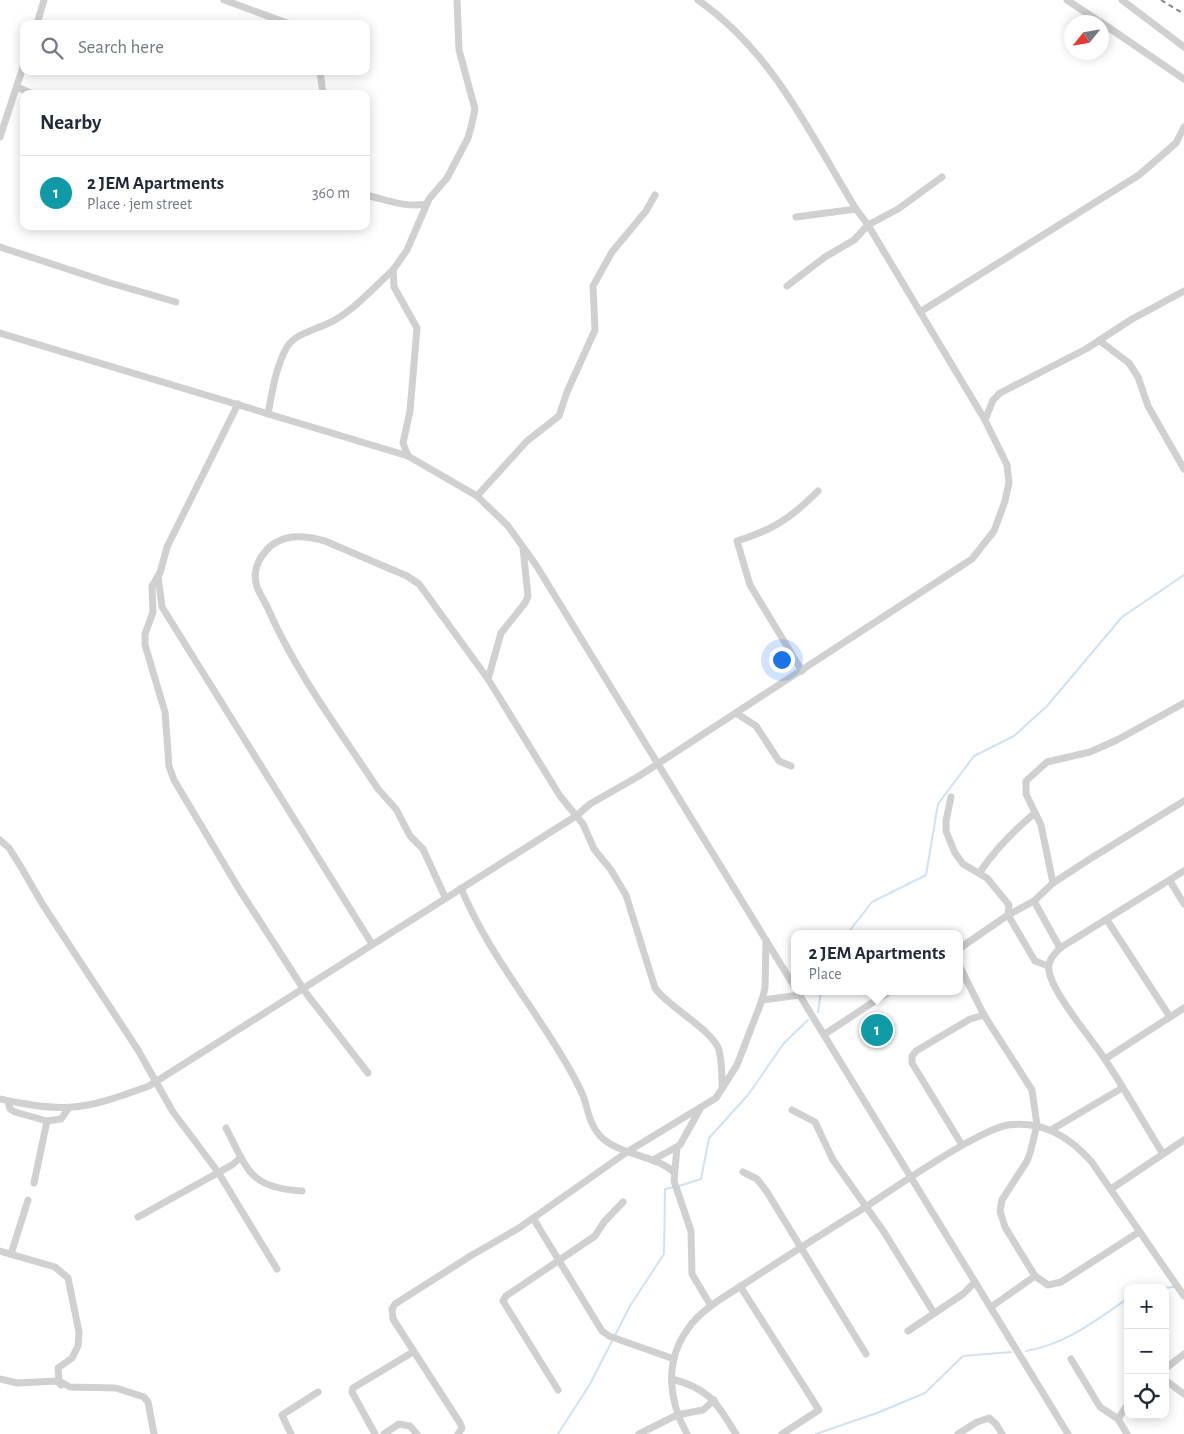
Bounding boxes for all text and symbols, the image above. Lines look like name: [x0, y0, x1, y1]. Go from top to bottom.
north arrow: [1064, 15, 1109, 60]
search box: [20, 20, 370, 75]
icon: search: [38, 34, 66, 62]
text: Search here: [78, 38, 164, 57]
text: Nearby: [40, 112, 101, 133]
text: 2 JEM Apartments: [87, 174, 224, 193]
text: 1: [53, 185, 59, 201]
text: 360 m: [312, 185, 350, 201]
text: Place · jem street: [87, 196, 192, 212]
your location: [769, 647, 795, 673]
popup: [791, 930, 963, 995]
text: 2 JEM Apartments: [809, 944, 945, 963]
text: Place: [809, 966, 842, 982]
pin: 1: [861, 1011, 893, 1049]
map controls: [1124, 1284, 1169, 1419]
button: +: [1124, 1284, 1169, 1329]
button: −: [1124, 1329, 1169, 1374]
button: locate: [1124, 1374, 1169, 1419]

